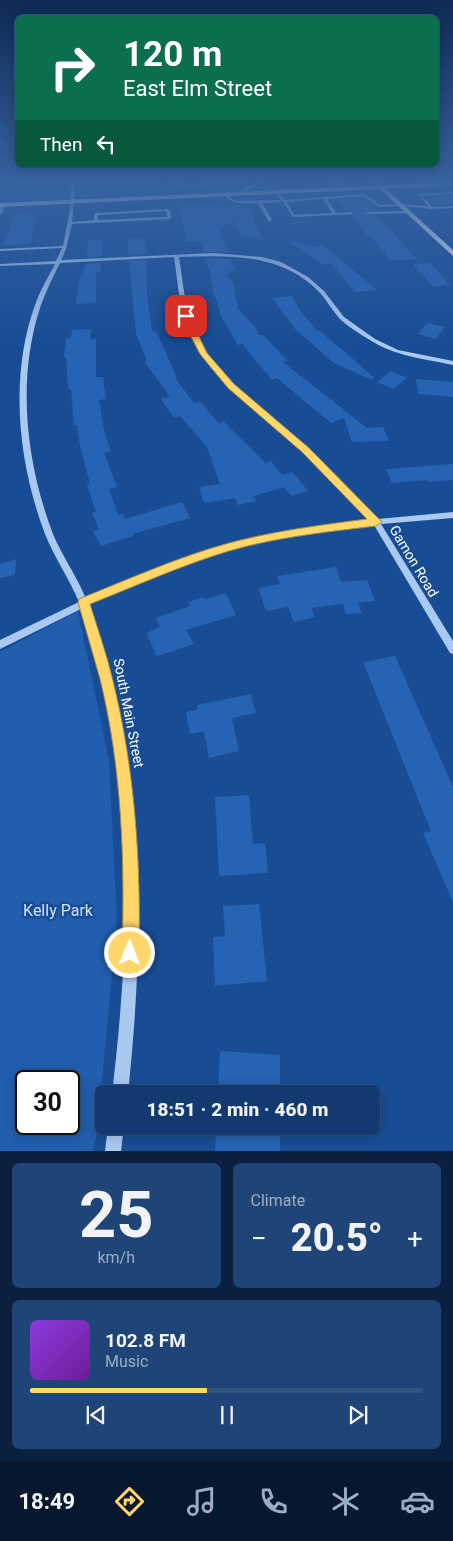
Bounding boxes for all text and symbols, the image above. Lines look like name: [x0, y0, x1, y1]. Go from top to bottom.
text: 120 m: [123, 34, 222, 75]
icon: right: [40, 35, 105, 100]
text: East Elm Street: [123, 76, 272, 101]
icon: left: [92, 130, 120, 158]
text: Then: [40, 133, 82, 156]
pin: [165, 295, 207, 337]
icon: arrive: [172, 302, 200, 330]
street label: Gamon Road: [386, 522, 442, 600]
street label: South Main Street: [111, 657, 148, 769]
park label: Kelly Park: [23, 901, 94, 920]
position arrow: [103, 926, 155, 978]
speed limit sign: 30: [15, 1070, 80, 1135]
text: 18:51 · 2 min · 460 m: [146, 1098, 329, 1121]
text: 25: [79, 1177, 154, 1253]
text: Climate: [251, 1191, 305, 1210]
text: 20.5°: [291, 1216, 383, 1260]
text: −: [251, 1222, 267, 1255]
text: +: [407, 1222, 423, 1255]
text: km/h: [97, 1248, 135, 1267]
text: 102.8 FM: [105, 1329, 186, 1352]
text: Music: [105, 1352, 148, 1371]
icon: previous: [82, 1401, 110, 1429]
icon: pause: [213, 1401, 241, 1429]
icon: next: [344, 1401, 372, 1429]
icon: directions: [112, 1484, 147, 1519]
icon: music: [184, 1484, 219, 1519]
icon: phone: [256, 1484, 291, 1519]
icon: climate: [328, 1484, 363, 1519]
icon: car: [400, 1484, 435, 1519]
text: 18:49: [18, 1489, 75, 1514]

